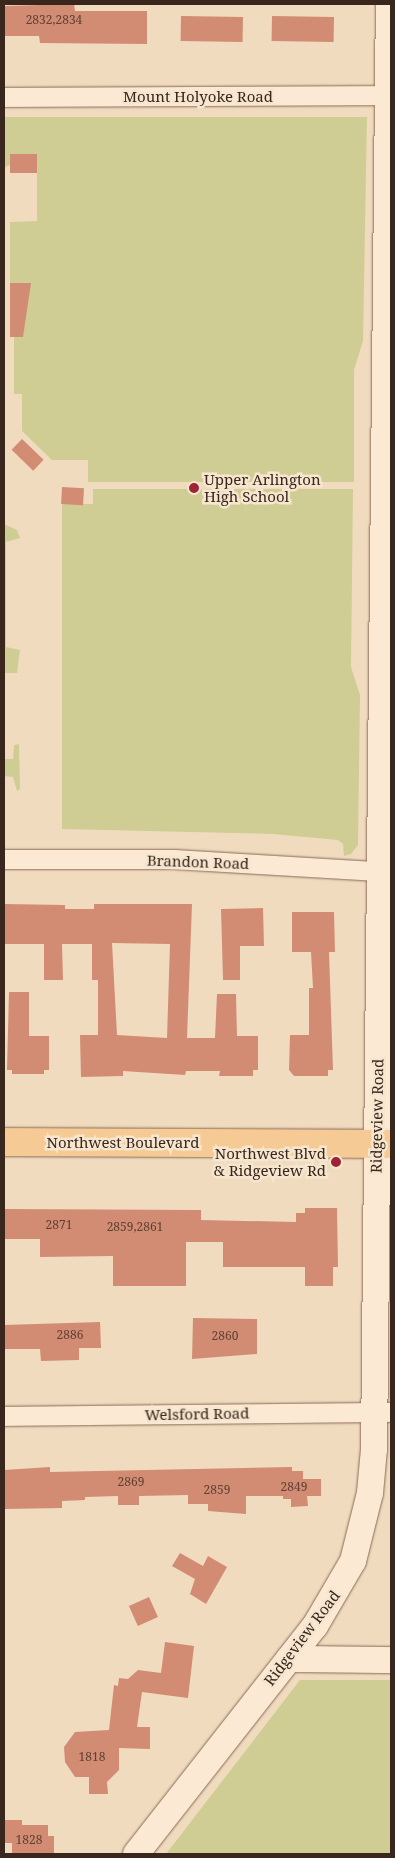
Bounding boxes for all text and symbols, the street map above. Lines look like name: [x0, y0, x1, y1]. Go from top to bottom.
house number: 2832,2834: [26, 13, 82, 27]
street label: Mount Holyoke Road: [123, 88, 273, 106]
place label: Upper Arlington High School: [204, 470, 321, 505]
marker: Upper Arlington High School: [188, 482, 200, 494]
street label: Brandon Road: [147, 851, 249, 873]
street label: Ridgeview Road: [367, 1059, 387, 1173]
street label: Northwest Boulevard: [47, 1134, 199, 1152]
place label: Northwest Blvd & Ridgeview Rd: [214, 1144, 326, 1179]
marker: Northwest Blvd & Ridgeview Rd: [330, 1156, 342, 1168]
house number: 2871: [46, 1218, 72, 1232]
house number: 2859,2861: [107, 1220, 163, 1234]
house number: 2886: [57, 1328, 83, 1342]
house number: 2860: [212, 1329, 238, 1343]
street label: Welsford Road: [144, 1404, 250, 1424]
house number: 2869: [118, 1475, 144, 1489]
house number: 2849: [281, 1480, 307, 1494]
house number: 2859: [204, 1483, 230, 1497]
street label: Ridgeview Road: [260, 1587, 344, 1689]
house number: 1818: [79, 1750, 105, 1764]
house number: 1828: [16, 1833, 42, 1847]

